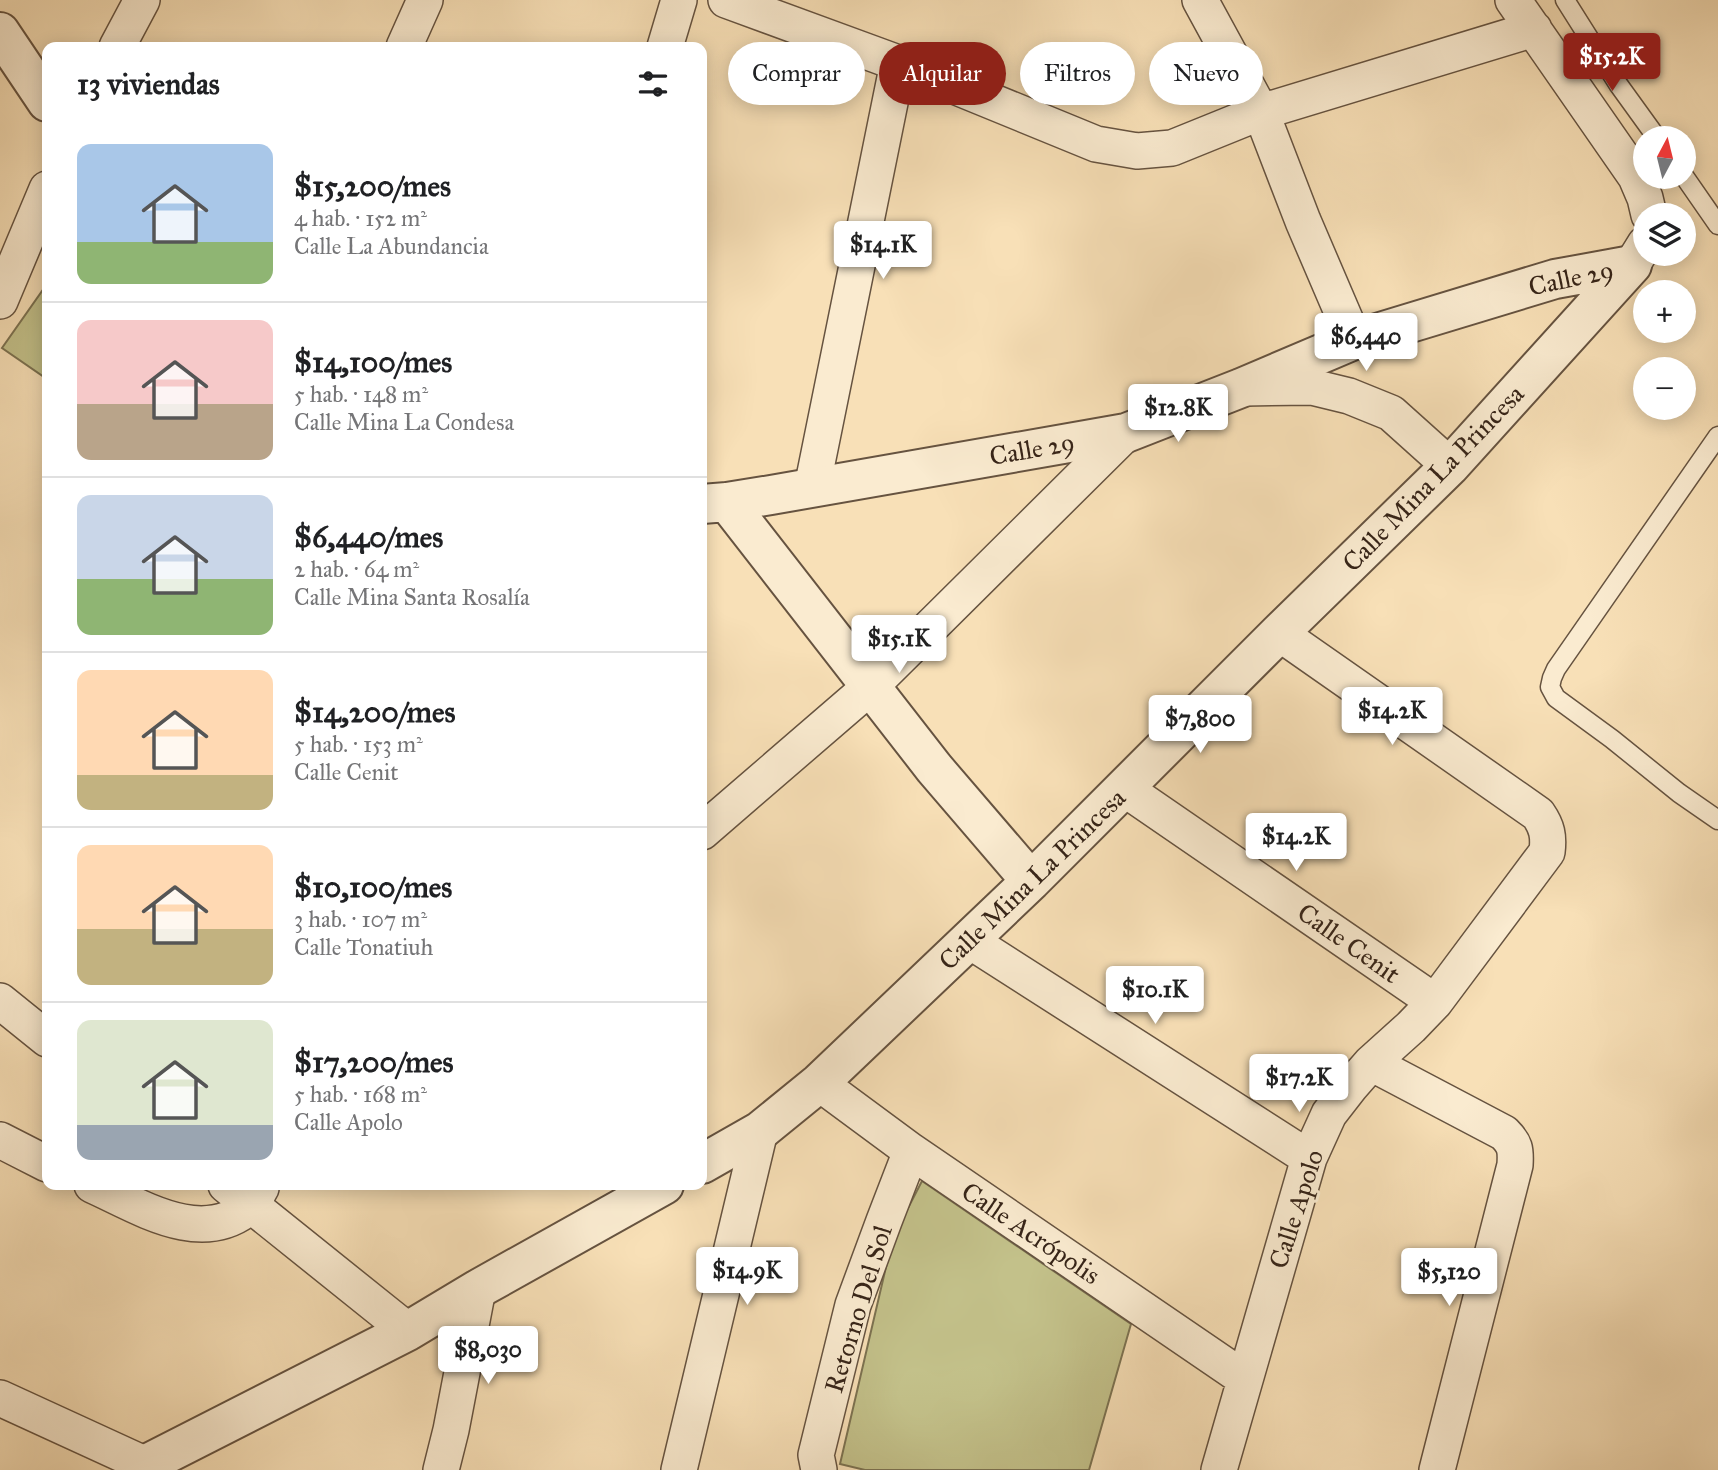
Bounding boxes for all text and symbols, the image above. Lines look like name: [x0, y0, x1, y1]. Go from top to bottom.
pin: $15.2K: [1555, 34, 1669, 93]
chip: Comprar: [728, 42, 865, 105]
chip: Alquilar: [879, 42, 1006, 105]
chip: Filtros: [1020, 42, 1135, 105]
chip: Nuevo: [1149, 42, 1263, 105]
text: $15.2K: [1579, 42, 1645, 70]
icon: filters: [634, 65, 672, 103]
text: 13 viviendas: [77, 66, 220, 102]
north arrow: [1633, 126, 1696, 189]
map controls: [1633, 126, 1696, 420]
text: $15,200/mes: [294, 168, 451, 204]
icon: home: [133, 172, 217, 256]
button: layers: [1633, 203, 1696, 266]
text: 4 hab. · 152 m²: [294, 204, 427, 232]
pin: $14.1K: [826, 222, 940, 281]
text: $14.1K: [850, 230, 916, 258]
text: Calle La Abundancia: [294, 232, 489, 260]
street label: Calle 29: [1526, 253, 1616, 303]
button: +: [1633, 280, 1696, 343]
pin: $6,440: [1309, 314, 1423, 373]
text: $6,440: [1331, 322, 1402, 350]
text: $14,100/mes: [294, 344, 452, 380]
icon: home: [133, 348, 217, 432]
button: −: [1633, 357, 1696, 420]
street label: Calle Mina La Princesa: [1336, 378, 1530, 578]
text: 5 hab. · 148 m²: [294, 380, 428, 408]
pin: $12.8K: [1121, 384, 1235, 444]
text: $12.8K: [1144, 393, 1212, 421]
text: Calle Mina La Condesa: [294, 408, 514, 436]
street label: Calle 29: [987, 426, 1077, 472]
text: $6,440/mes: [294, 519, 443, 555]
icon: home: [133, 523, 217, 607]
text: 2 hab. · 64 m²: [294, 555, 419, 583]
text: Calle Mina Santa Rosalía: [294, 583, 530, 611]
pin: $15.1K: [842, 616, 956, 675]
text: $15.1K: [867, 624, 931, 652]
pin: $14.2K: [1335, 688, 1449, 747]
text: $14,200/mes: [294, 694, 455, 730]
pin: $7,800: [1143, 696, 1257, 755]
text: $14.2K: [1358, 696, 1426, 724]
icon: home: [133, 698, 217, 782]
text: $7,800: [1165, 704, 1235, 732]
text: 5 hab. · 153 m²: [294, 730, 423, 758]
text: Calle Cenit: [294, 758, 398, 786]
street label: Calle Mina La Princesa: [932, 782, 1132, 976]
pin: $14.2K: [1239, 814, 1353, 873]
text: $14.2K: [1262, 822, 1330, 850]
text: $10,100/mes: [294, 869, 452, 905]
icon: home: [133, 873, 217, 957]
street label: Calle Cenit: [1292, 896, 1406, 990]
text: 3 hab. · 107 m²: [294, 905, 427, 933]
text: Calle Tonatiuh: [294, 933, 433, 961]
pin: $10.1K: [1098, 967, 1212, 1026]
text: $10.1K: [1122, 975, 1188, 1003]
text: $17,200/mes: [294, 1044, 454, 1080]
icon: home: [133, 1048, 217, 1132]
pin: $17.2K: [1242, 1054, 1356, 1114]
text: $17.2K: [1265, 1063, 1333, 1091]
text: 5 hab. · 168 m²: [294, 1080, 427, 1108]
text: Calle Apolo: [294, 1108, 403, 1136]
street label: Calle Apolo: [1262, 1146, 1330, 1272]
street label: Calle Acrópolis: [956, 1175, 1106, 1291]
street label: Retorno Del Sol: [817, 1221, 899, 1397]
pin: $14.9K: [690, 1248, 804, 1307]
pin: $5,120: [1392, 1248, 1506, 1308]
text: $14.9K: [712, 1256, 782, 1284]
text: $5,120: [1417, 1257, 1481, 1285]
pin: $8,030: [431, 1326, 545, 1386]
text: $8,030: [454, 1335, 522, 1363]

